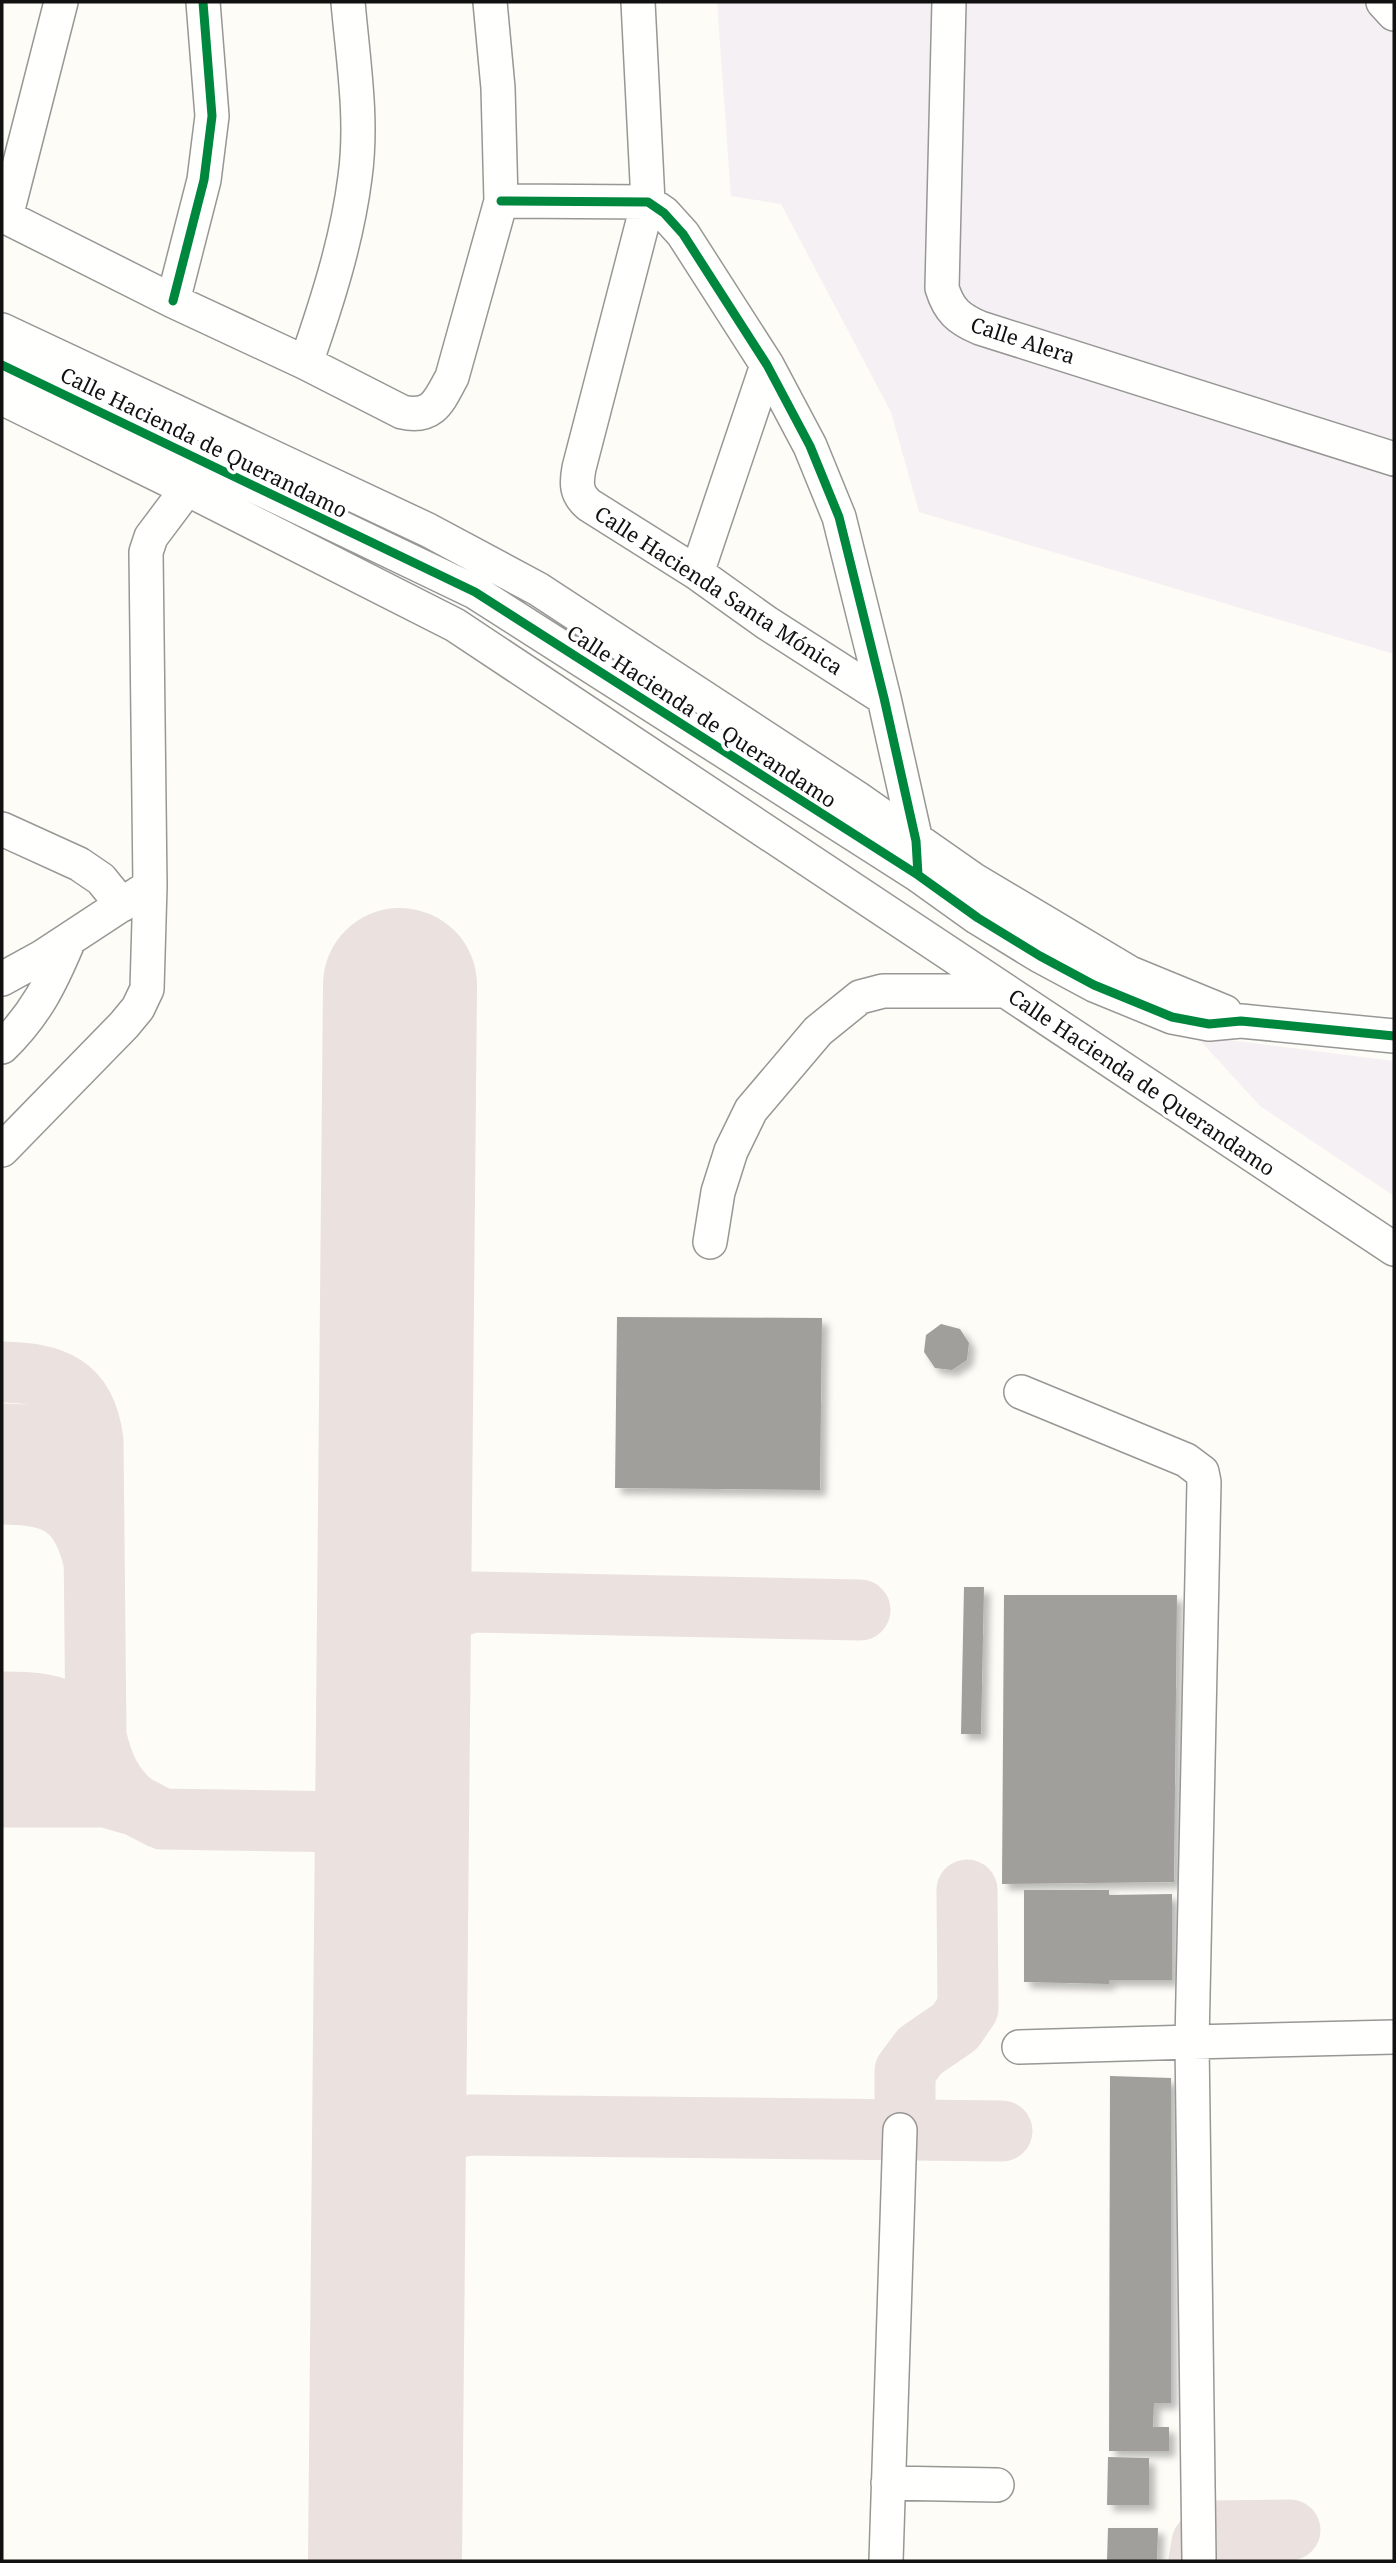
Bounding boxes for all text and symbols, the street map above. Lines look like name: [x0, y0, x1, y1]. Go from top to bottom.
street label: Calle Alera: [967, 310, 1079, 370]
street label: Calle Hacienda de Querandamo: [56, 360, 352, 524]
street label: Calle Hacienda Santa Mónica: [590, 499, 848, 681]
street label: Calle Hacienda de Querandamo: [562, 618, 842, 814]
street label: Calle Hacienda de Querandamo: [1003, 982, 1281, 1182]

